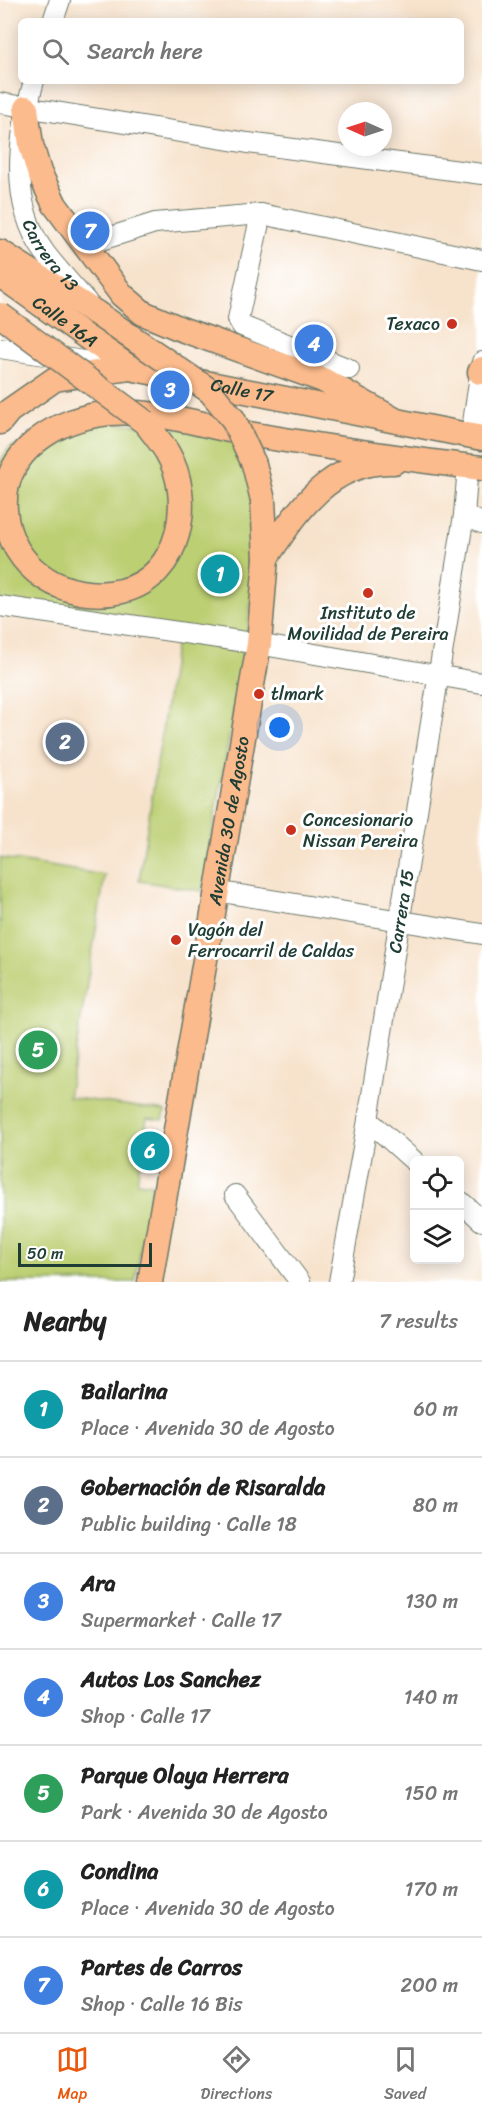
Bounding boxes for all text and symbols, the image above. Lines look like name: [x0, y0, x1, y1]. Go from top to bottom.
search box: [18, 18, 464, 84]
text: Search here: [87, 32, 203, 71]
icon: search: [39, 35, 72, 68]
north arrow: [338, 102, 392, 156]
pin: 7: [70, 208, 110, 254]
street label: Carrera 13: [13, 214, 87, 299]
street label: Calle 16A: [26, 287, 105, 356]
place label: Texaco: [386, 308, 440, 340]
marker: Texaco: [445, 317, 459, 331]
pin: 4: [294, 322, 334, 366]
pin: 3: [150, 368, 190, 412]
street label: Calle 17: [208, 368, 277, 412]
pin: 1: [200, 552, 240, 596]
marker: Instituto de Movilidad de Pereira: [361, 586, 375, 600]
place label: Instituto de Movilidad de Pereira: [288, 597, 449, 650]
place label: tlmark: [271, 678, 324, 710]
marker: tlmark: [252, 687, 266, 701]
your location: [265, 713, 294, 742]
pin: 2: [46, 720, 84, 764]
street label: Avenida 30 de Agosto: [198, 734, 259, 909]
place label: Concesionario Nissan Pereira: [303, 804, 418, 857]
marker: Concesionario Nissan Pereira: [284, 823, 298, 837]
street label: Carrera 15: [379, 867, 424, 955]
place label: Vagón del Ferrocarril de Caldas: [188, 914, 355, 967]
marker: Vagón del Ferrocarril de Caldas: [169, 933, 183, 947]
pin: 5: [18, 1028, 57, 1072]
pin: 6: [130, 1128, 170, 1174]
map controls: [410, 1156, 464, 1264]
button: locate: [410, 1156, 464, 1210]
button: layers: [410, 1210, 464, 1264]
text: 50 m: [27, 1239, 63, 1268]
scale bar: [18, 1240, 152, 1268]
text: Nearby: [24, 1298, 106, 1344]
text: 7 results: [379, 1304, 458, 1339]
text: Bailarina: [81, 1372, 167, 1411]
text: 1: [39, 1392, 48, 1427]
text: 60 m: [413, 1392, 458, 1427]
text: Place · Avenida 30 de Agosto: [81, 1411, 335, 1446]
text: Gobernación de Risaralda: [81, 1468, 325, 1507]
text: 2: [38, 1488, 49, 1523]
text: 80 m: [413, 1488, 458, 1523]
text: Public building · Calle 18: [81, 1507, 297, 1542]
text: Ara: [81, 1564, 116, 1603]
text: 3: [38, 1584, 49, 1619]
text: 130 m: [405, 1584, 458, 1619]
text: Supermarket · Calle 17: [81, 1603, 281, 1638]
text: Autos Los Sanchez: [81, 1660, 261, 1699]
text: 4: [37, 1680, 50, 1715]
text: 140 m: [404, 1680, 458, 1715]
text: Shop · Calle 17: [81, 1699, 210, 1734]
text: Parque Olaya Herrera: [81, 1756, 289, 1795]
text: 5: [37, 1776, 50, 1811]
text: 150 m: [404, 1776, 458, 1811]
text: Park · Avenida 30 de Agosto: [81, 1795, 328, 1830]
text: Condina: [81, 1852, 158, 1891]
text: 6: [38, 1872, 49, 1907]
text: 170 m: [405, 1872, 458, 1907]
text: Place · Avenida 30 de Agosto: [81, 1891, 335, 1926]
text: Partes de Carros: [81, 1948, 242, 1987]
text: 7: [38, 1968, 49, 2003]
text: 200 m: [401, 1968, 458, 2003]
text: Shop · Calle 16 Bis: [81, 1987, 242, 2022]
tab: Map: [56, 2043, 89, 2108]
tab: Directions: [201, 2043, 272, 2108]
tab: Saved: [384, 2043, 426, 2108]

